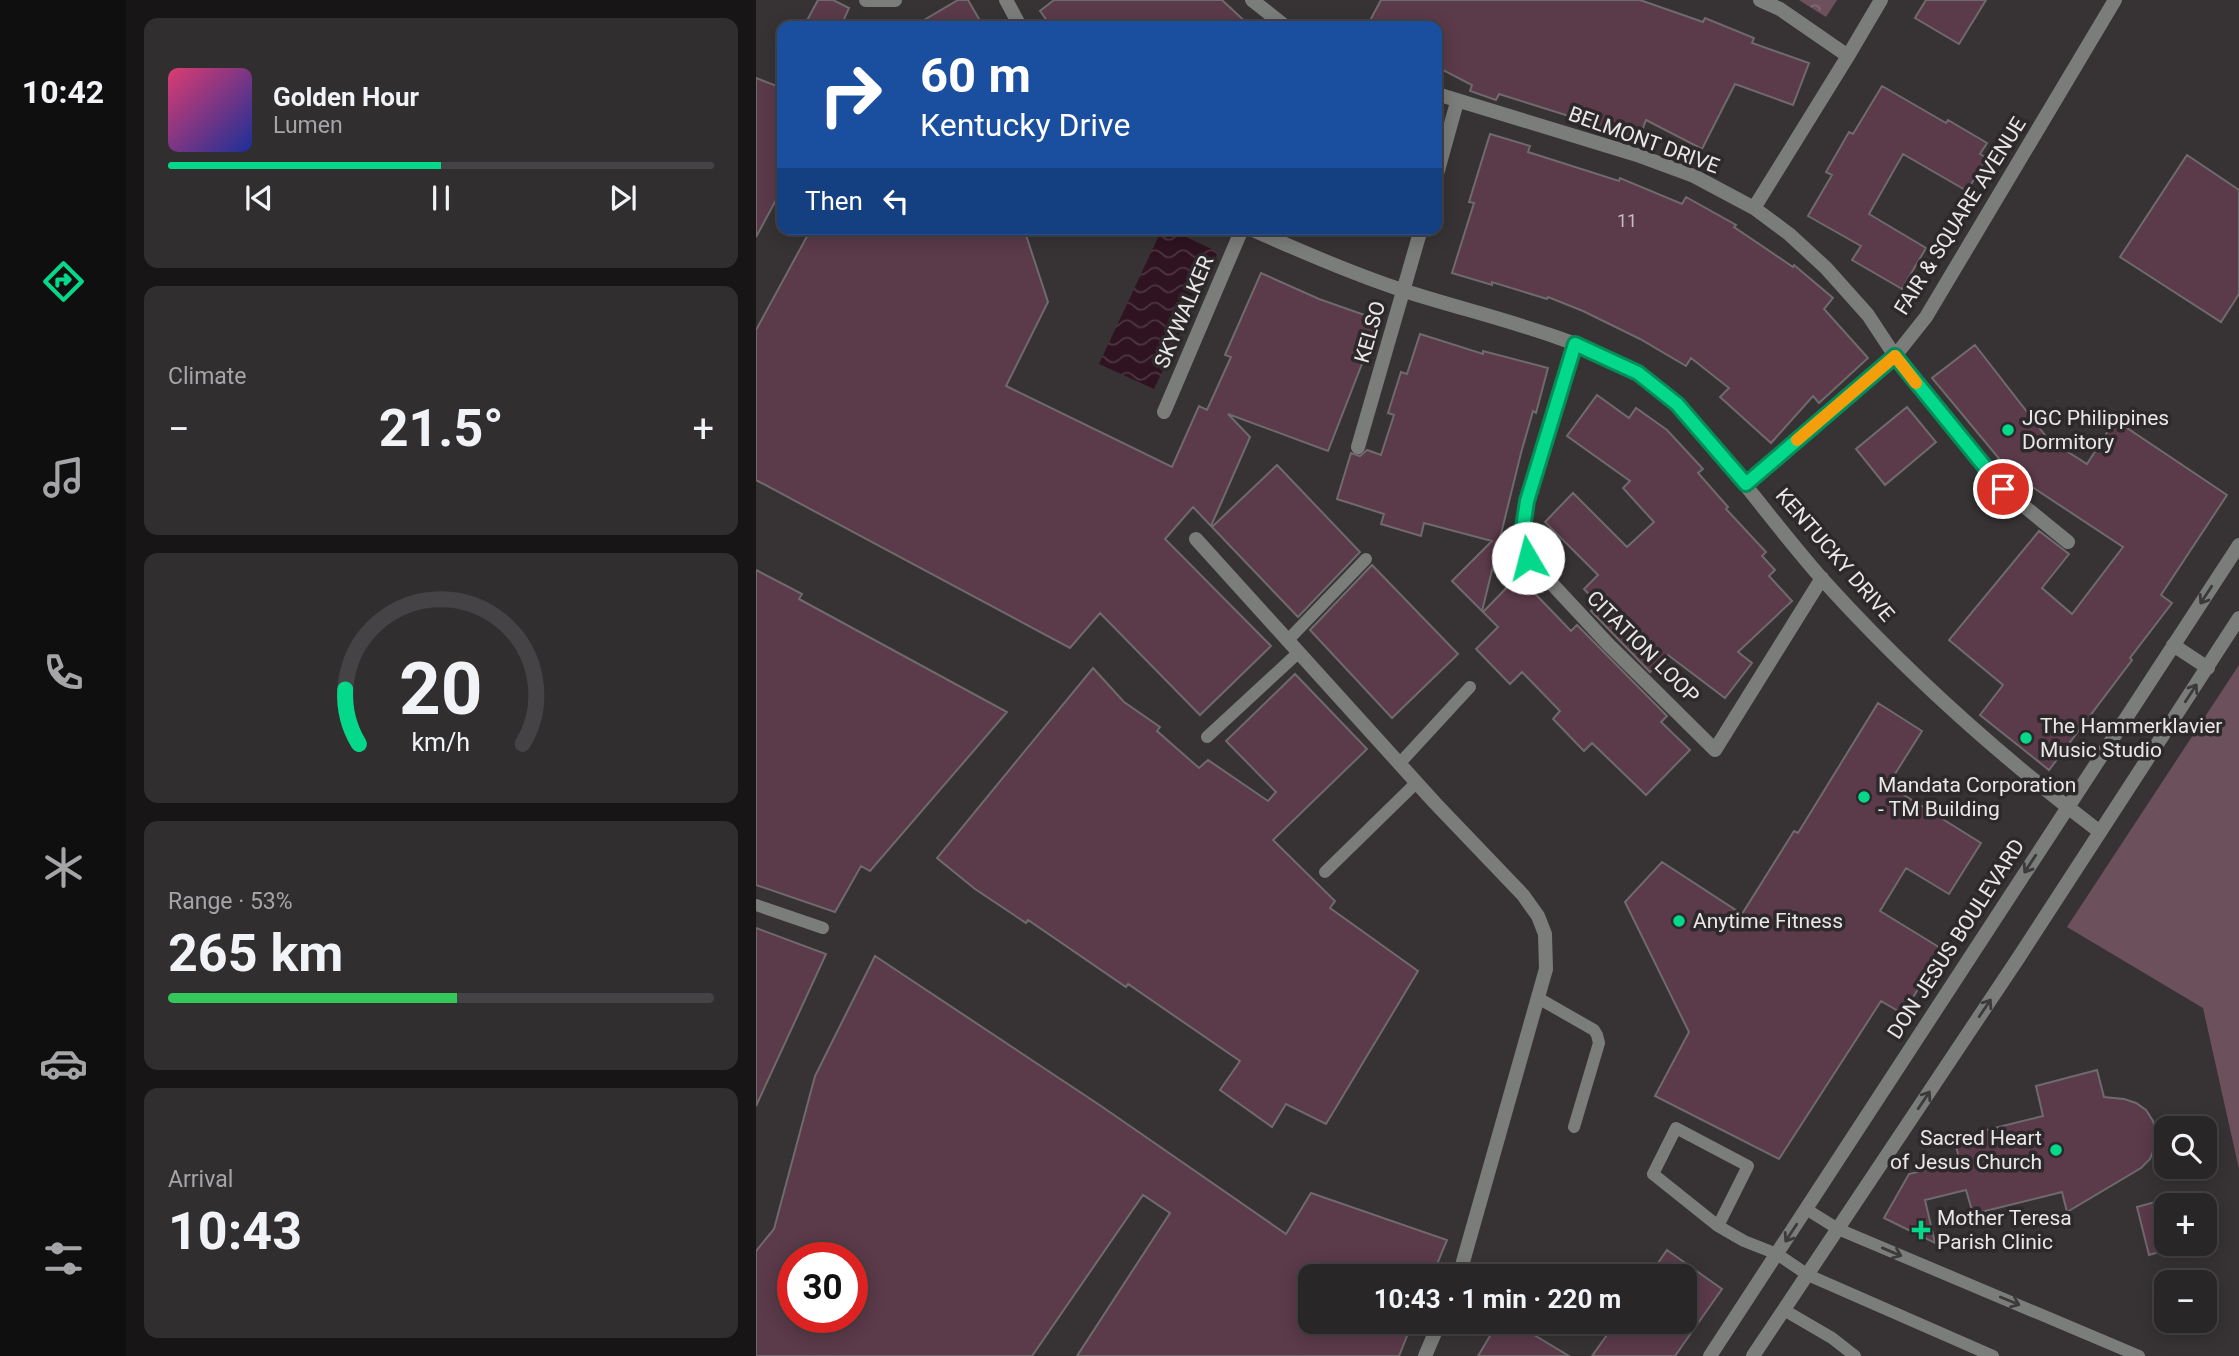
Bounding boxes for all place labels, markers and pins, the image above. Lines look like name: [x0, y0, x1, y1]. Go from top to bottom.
place label: JGC Philippines Dormitory: [2022, 406, 2169, 454]
marker: JGC Philippines Dormitory: [2000, 422, 2016, 438]
pin: [1973, 459, 2033, 519]
place label: The Hammerklavier Music Studio: [2040, 714, 2222, 762]
marker: The Hammerklavier Music Studio: [2018, 730, 2034, 746]
place label: Mandata Corporation - TM Building: [1878, 773, 2076, 821]
marker: Mandata Corporation - TM Building: [1856, 789, 1872, 805]
place label: Anytime Fitness: [1693, 909, 1843, 933]
marker: Anytime Fitness: [1671, 913, 1687, 929]
place label: Sacred Heart of Jesus Church: [1890, 1126, 2042, 1174]
marker: Sacred Heart of Jesus Church: [2048, 1142, 2064, 1158]
place label: Mother Teresa Parish Clinic: [1937, 1206, 2072, 1254]
marker: Mother Teresa Parish Clinic: [1911, 1220, 1931, 1240]

